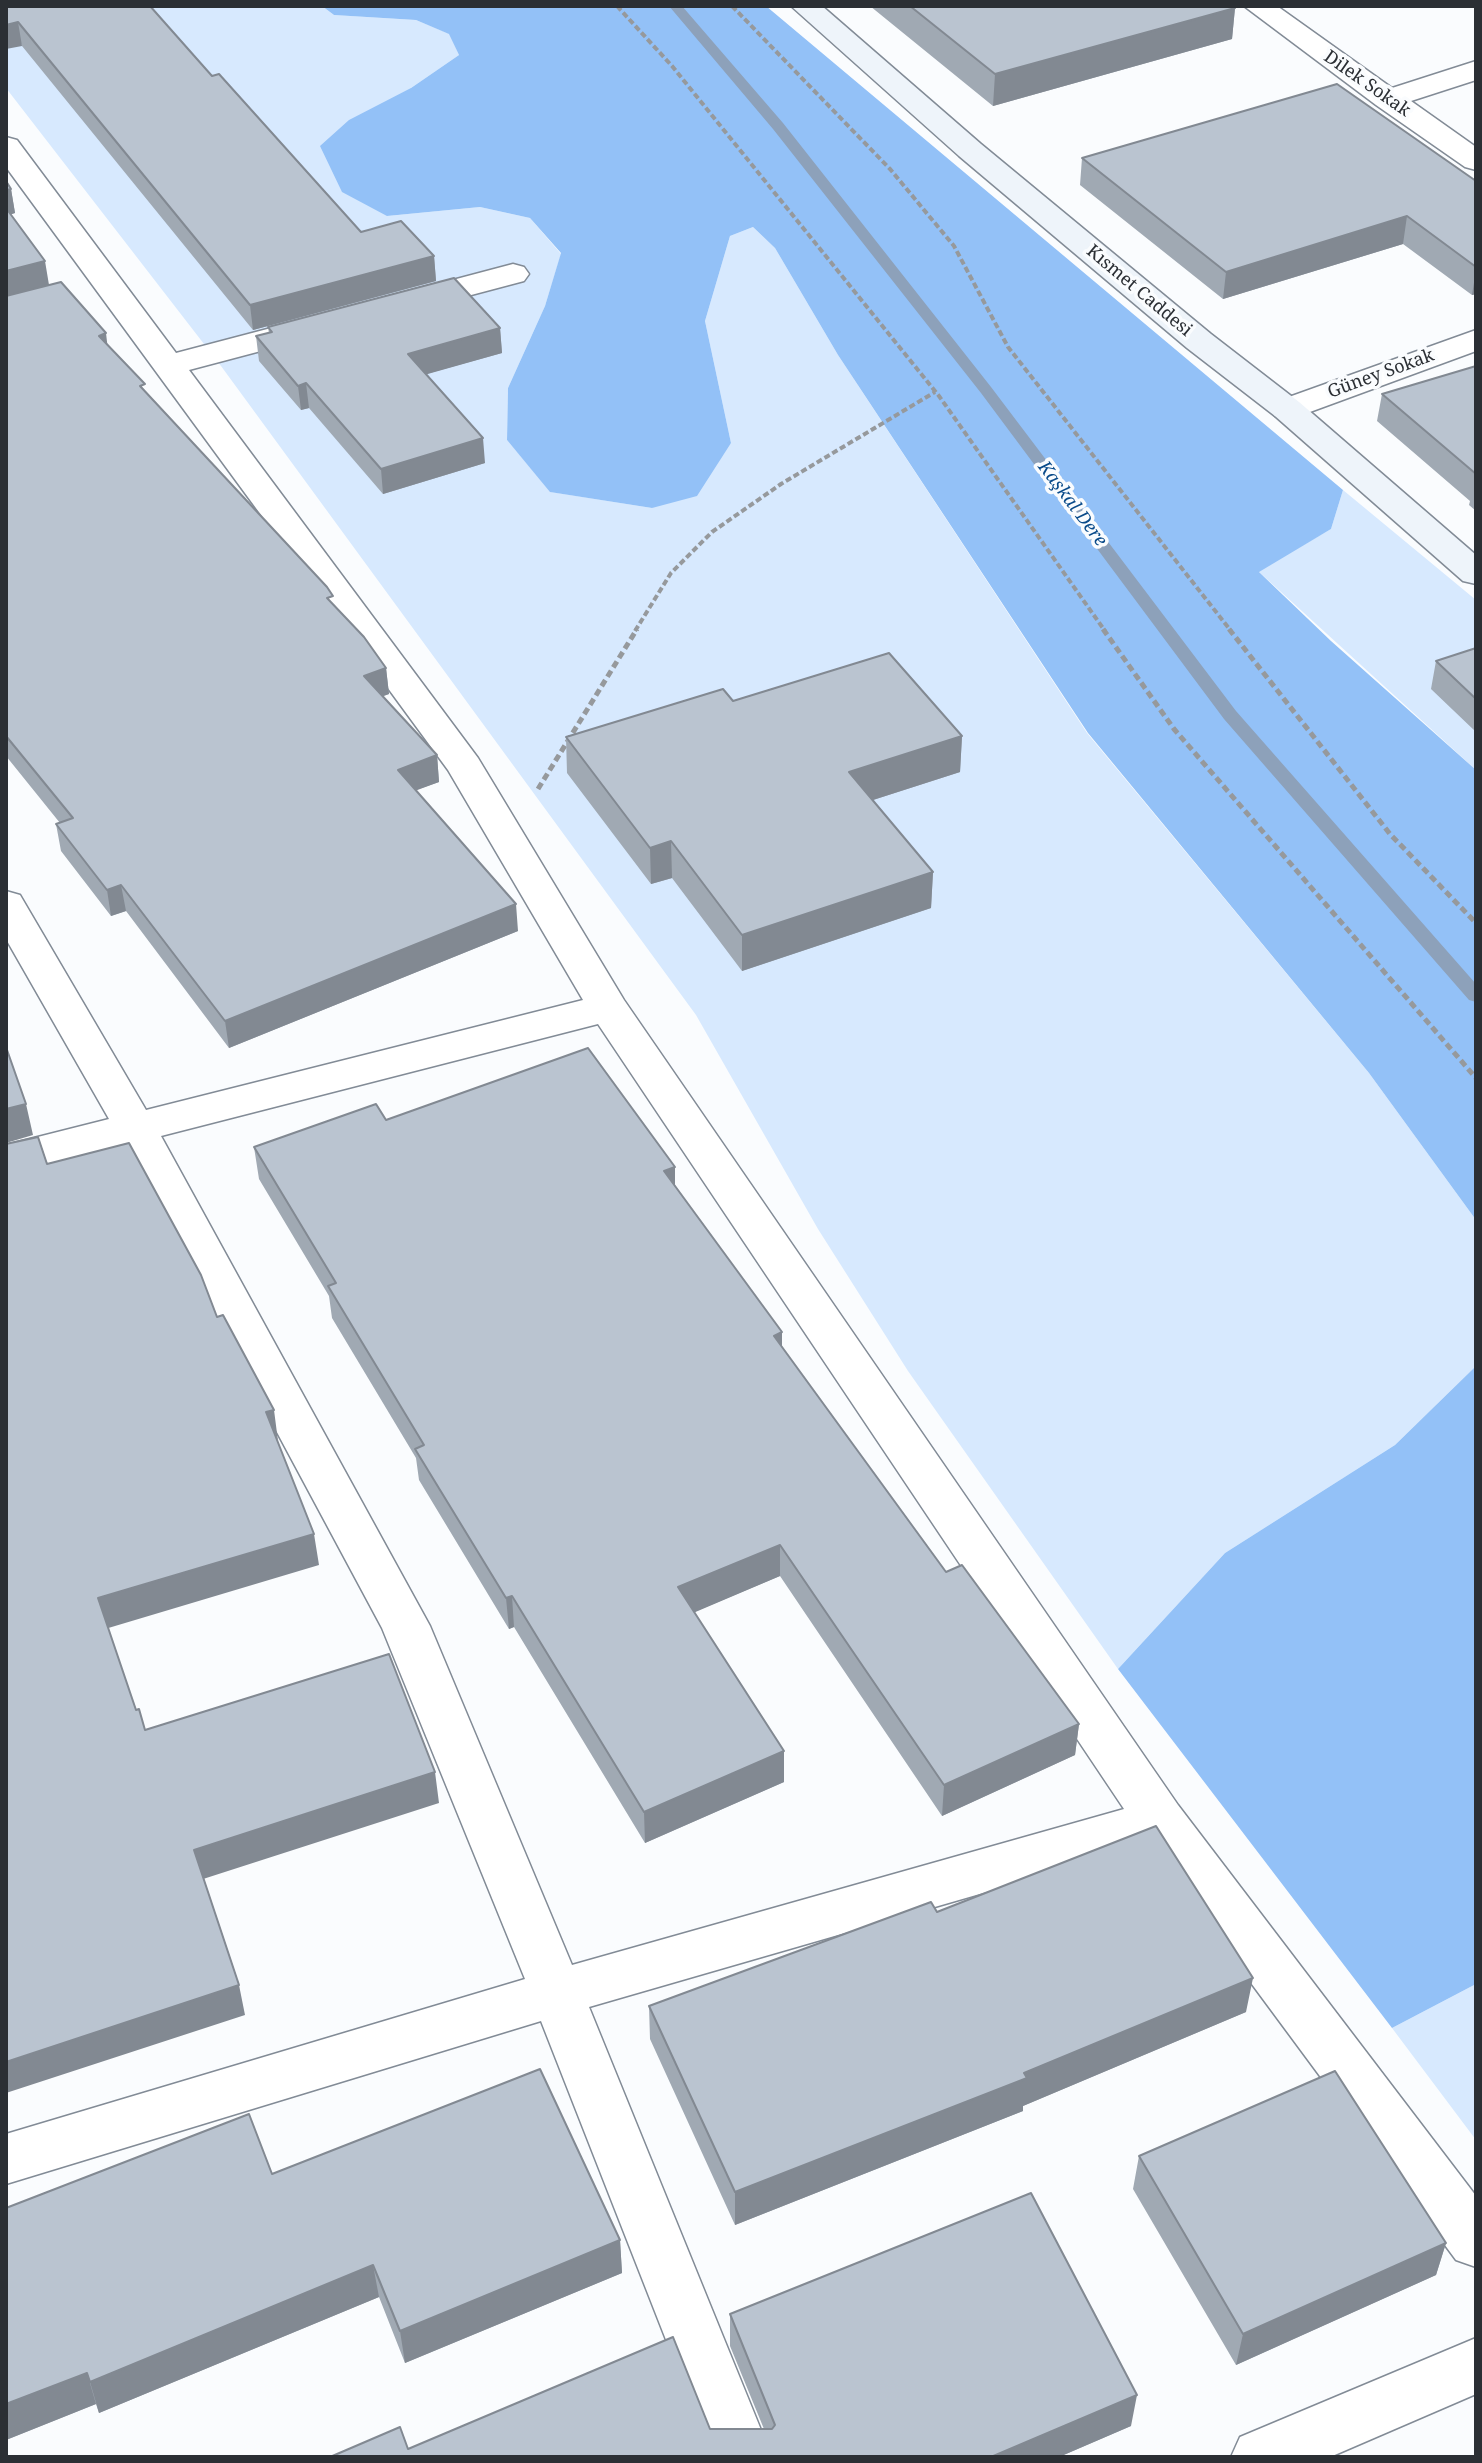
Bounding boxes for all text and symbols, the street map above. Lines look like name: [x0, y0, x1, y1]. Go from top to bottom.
street label: Dilek Sokak: [1320, 46, 1414, 122]
street label: Kısmet Caddesi: [1082, 241, 1196, 341]
street label: Güney Sokak: [1325, 345, 1437, 403]
water label: Kaşkal Dere: [1033, 457, 1111, 551]

